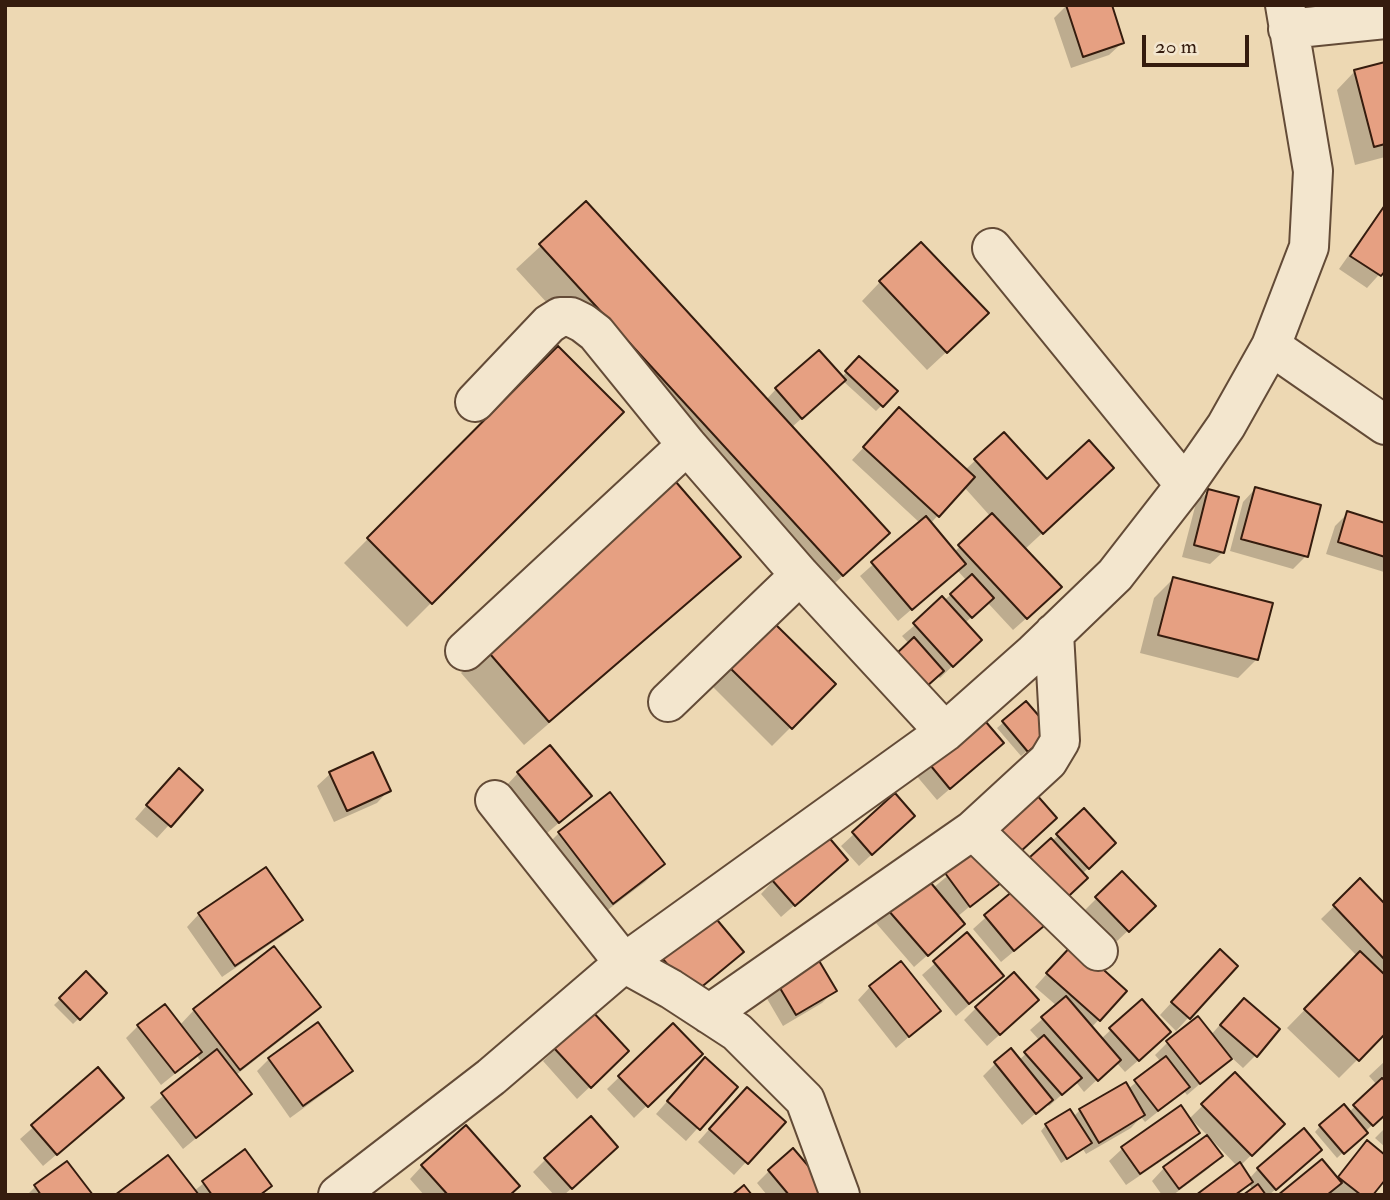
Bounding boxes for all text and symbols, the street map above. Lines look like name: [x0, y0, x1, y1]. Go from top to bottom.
scale bar: [1145, 21, 1252, 65]
text: 20 m: [1155, 33, 1197, 60]

